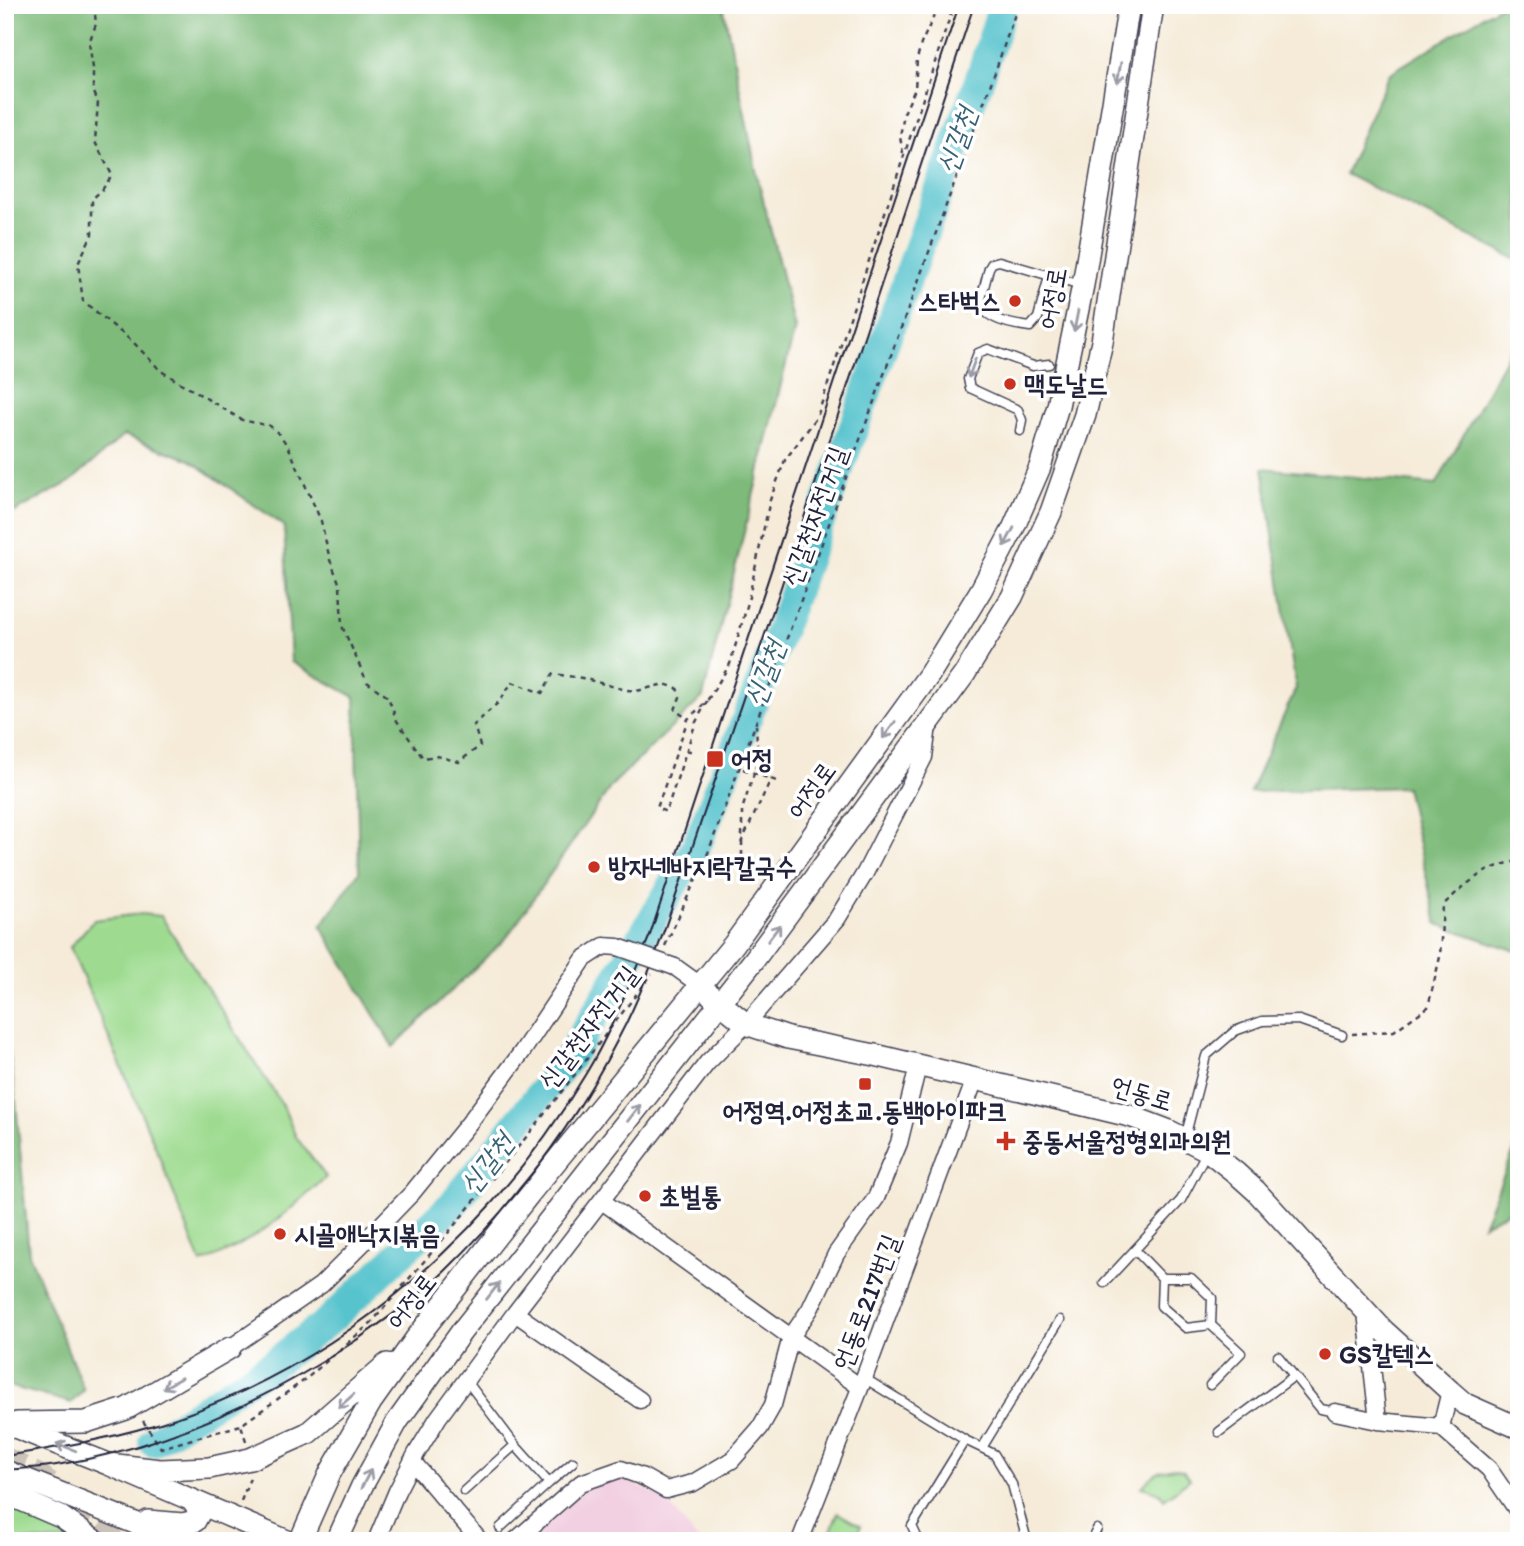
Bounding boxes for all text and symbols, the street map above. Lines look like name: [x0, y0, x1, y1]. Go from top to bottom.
one-way arrow: [1112, 61, 1125, 84]
water label: 신갈천: [928, 100, 984, 178]
street label: 어정로: [1031, 264, 1073, 332]
place label: 스타벅스: [917, 285, 1001, 317]
marker: 스타벅스: [1007, 293, 1023, 309]
one-way arrow: [1069, 309, 1083, 332]
one-way arrow: [965, 357, 977, 379]
place label: 맥도날드: [1024, 368, 1108, 400]
marker: 맥도날드: [1002, 376, 1018, 392]
street label: 신갈천자전거길: [774, 442, 854, 590]
one-way arrow: [1001, 526, 1015, 547]
water label: 신갈천: [736, 633, 793, 711]
one-way arrow: [882, 720, 896, 739]
place label: 어정: [731, 743, 773, 775]
marker: 어정: [705, 749, 725, 769]
street label: 어정로: [780, 755, 842, 825]
place label: 방자네바지락칼국수: [608, 851, 796, 883]
marker: 방자네바지락칼국수: [586, 859, 602, 875]
one-way arrow: [766, 924, 781, 943]
street label: 신갈천자전거길: [531, 959, 645, 1095]
street label: 언동로: [1107, 1069, 1177, 1117]
marker: 어정역.어정초교.동백아이파크: [857, 1076, 873, 1092]
place label: 어정역.어정초교.동백아이파크: [723, 1095, 1007, 1127]
one-way arrow: [627, 1104, 642, 1122]
water label: 신갈천: [452, 1124, 522, 1200]
place label: 중동서울정형외과의원: [1022, 1125, 1231, 1157]
marker: 중동서울정형외과의원: [996, 1131, 1016, 1151]
place label: 초벌통: [659, 1180, 722, 1212]
marker: 초벌통: [637, 1188, 653, 1204]
place label: 시골애낙지볶음: [294, 1218, 440, 1250]
marker: 시골애낙지볶음: [272, 1226, 288, 1242]
street label: 언동로217번길: [825, 1229, 907, 1375]
street label: 어정로: [379, 1266, 443, 1336]
one-way arrow: [486, 1283, 501, 1301]
place label: GS칼텍스: [1339, 1338, 1434, 1370]
marker: GS칼텍스: [1317, 1346, 1333, 1362]
one-way arrow: [162, 1376, 182, 1390]
one-way arrow: [337, 1393, 355, 1409]
one-way arrow: [55, 1440, 77, 1453]
one-way arrow: [359, 1469, 373, 1490]

